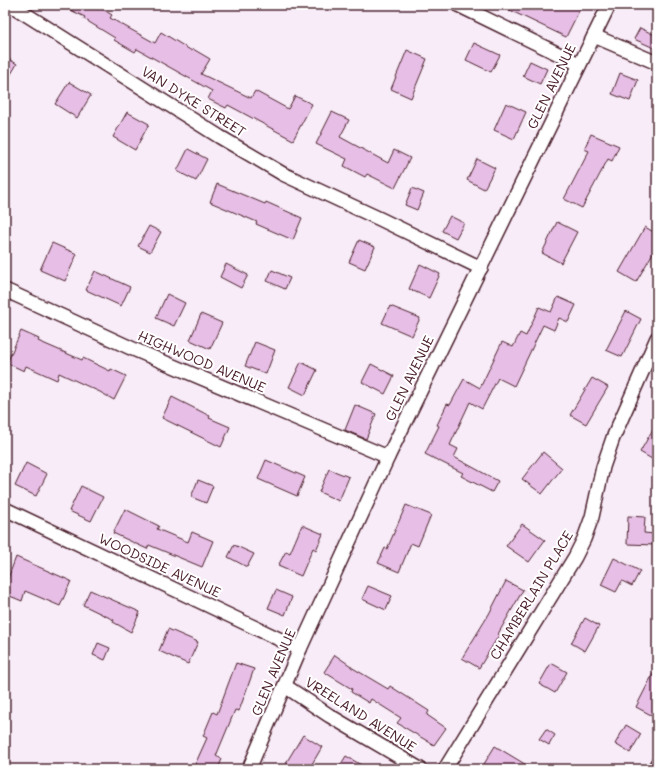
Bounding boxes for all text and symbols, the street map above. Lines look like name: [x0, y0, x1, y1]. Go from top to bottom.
street label: GLEN AVENUE: [522, 40, 580, 132]
street label: VAN DYKE STREET: [138, 61, 250, 141]
street label: HIGHWOOD AVENUE: [135, 325, 269, 397]
street label: GLEN AVENUE: [380, 332, 438, 424]
street label: CHAMBERLAIN PLACE: [485, 527, 577, 663]
street label: WOODSIDE AVENUE: [96, 528, 224, 602]
street label: GLEN AVENUE: [246, 626, 300, 718]
street label: VREELAND AVENUE: [302, 672, 420, 756]

